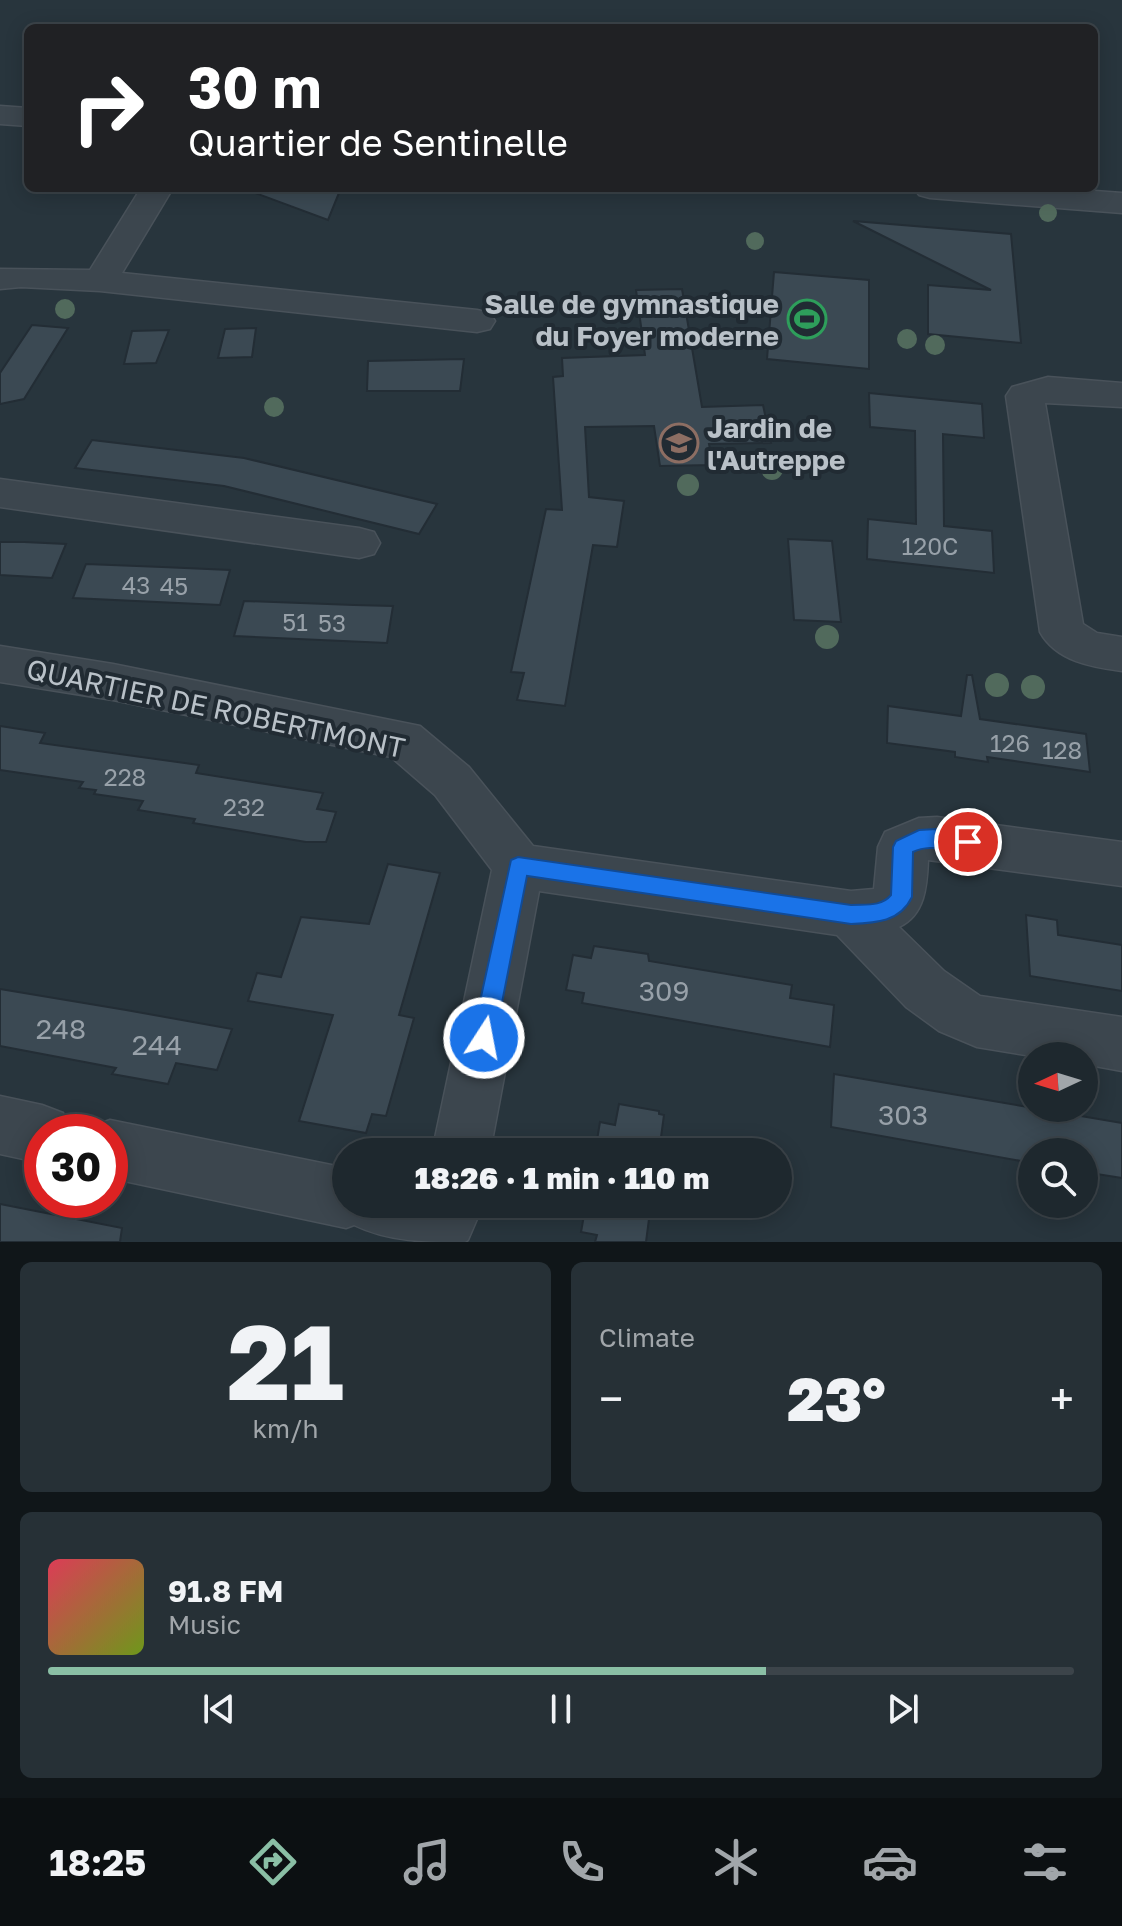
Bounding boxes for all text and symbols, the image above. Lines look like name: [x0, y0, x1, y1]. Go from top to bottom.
text: 30 m: [188, 53, 322, 120]
icon: right: [56, 56, 160, 160]
text: Quartier de Sentinelle: [188, 121, 568, 164]
place label: Salle de gymnastique du Foyer moderne: [485, 287, 779, 352]
sports icon: Salle de gymnastique du Foyer moderne: [786, 298, 828, 340]
place label: Jardin de l'Autreppe: [707, 411, 846, 476]
school or university icon: Jardin de l'Autreppe: [658, 422, 700, 464]
house number: 120C: [902, 531, 958, 560]
house number: 43: [122, 570, 150, 599]
house number: 45: [160, 571, 188, 600]
house number: 51: [282, 607, 308, 636]
house number: 53: [318, 608, 346, 637]
street label: QUARTIER DE ROBERTMONT: [24, 652, 408, 764]
house number: 126: [990, 728, 1030, 757]
house number: 128: [1042, 735, 1082, 764]
house number: 228: [104, 762, 146, 791]
house number: 232: [223, 792, 265, 821]
pin: [934, 808, 1002, 876]
icon: arrive: [946, 820, 990, 864]
house number: 309: [639, 974, 689, 1007]
position arrow: [442, 996, 526, 1080]
house number: 248: [36, 1012, 86, 1045]
house number: 244: [132, 1028, 182, 1061]
north arrow: [1018, 1042, 1098, 1122]
map controls: [1018, 1042, 1098, 1218]
house number: 303: [878, 1098, 928, 1131]
speed limit sign: 30: [24, 1114, 128, 1218]
button: search: [1018, 1138, 1098, 1218]
text: 18:26 · 1 min · 110 m: [415, 1160, 709, 1196]
text: 21: [227, 1298, 344, 1423]
text: Climate: [599, 1322, 695, 1353]
text: 23°: [787, 1362, 886, 1434]
text: −: [599, 1372, 623, 1425]
text: +: [1050, 1372, 1074, 1425]
text: km/h: [252, 1413, 319, 1444]
text: 91.8 FM: [168, 1573, 283, 1609]
text: Music: [168, 1609, 241, 1640]
icon: previous: [197, 1687, 241, 1731]
icon: pause: [539, 1687, 583, 1731]
icon: next: [881, 1687, 925, 1731]
icon: directions: [245, 1834, 301, 1890]
icon: music: [399, 1834, 455, 1890]
icon: phone: [554, 1834, 610, 1890]
icon: climate: [708, 1834, 764, 1890]
icon: car: [862, 1834, 918, 1890]
icon: filters: [1017, 1834, 1073, 1890]
text: 18:25: [49, 1841, 146, 1884]

